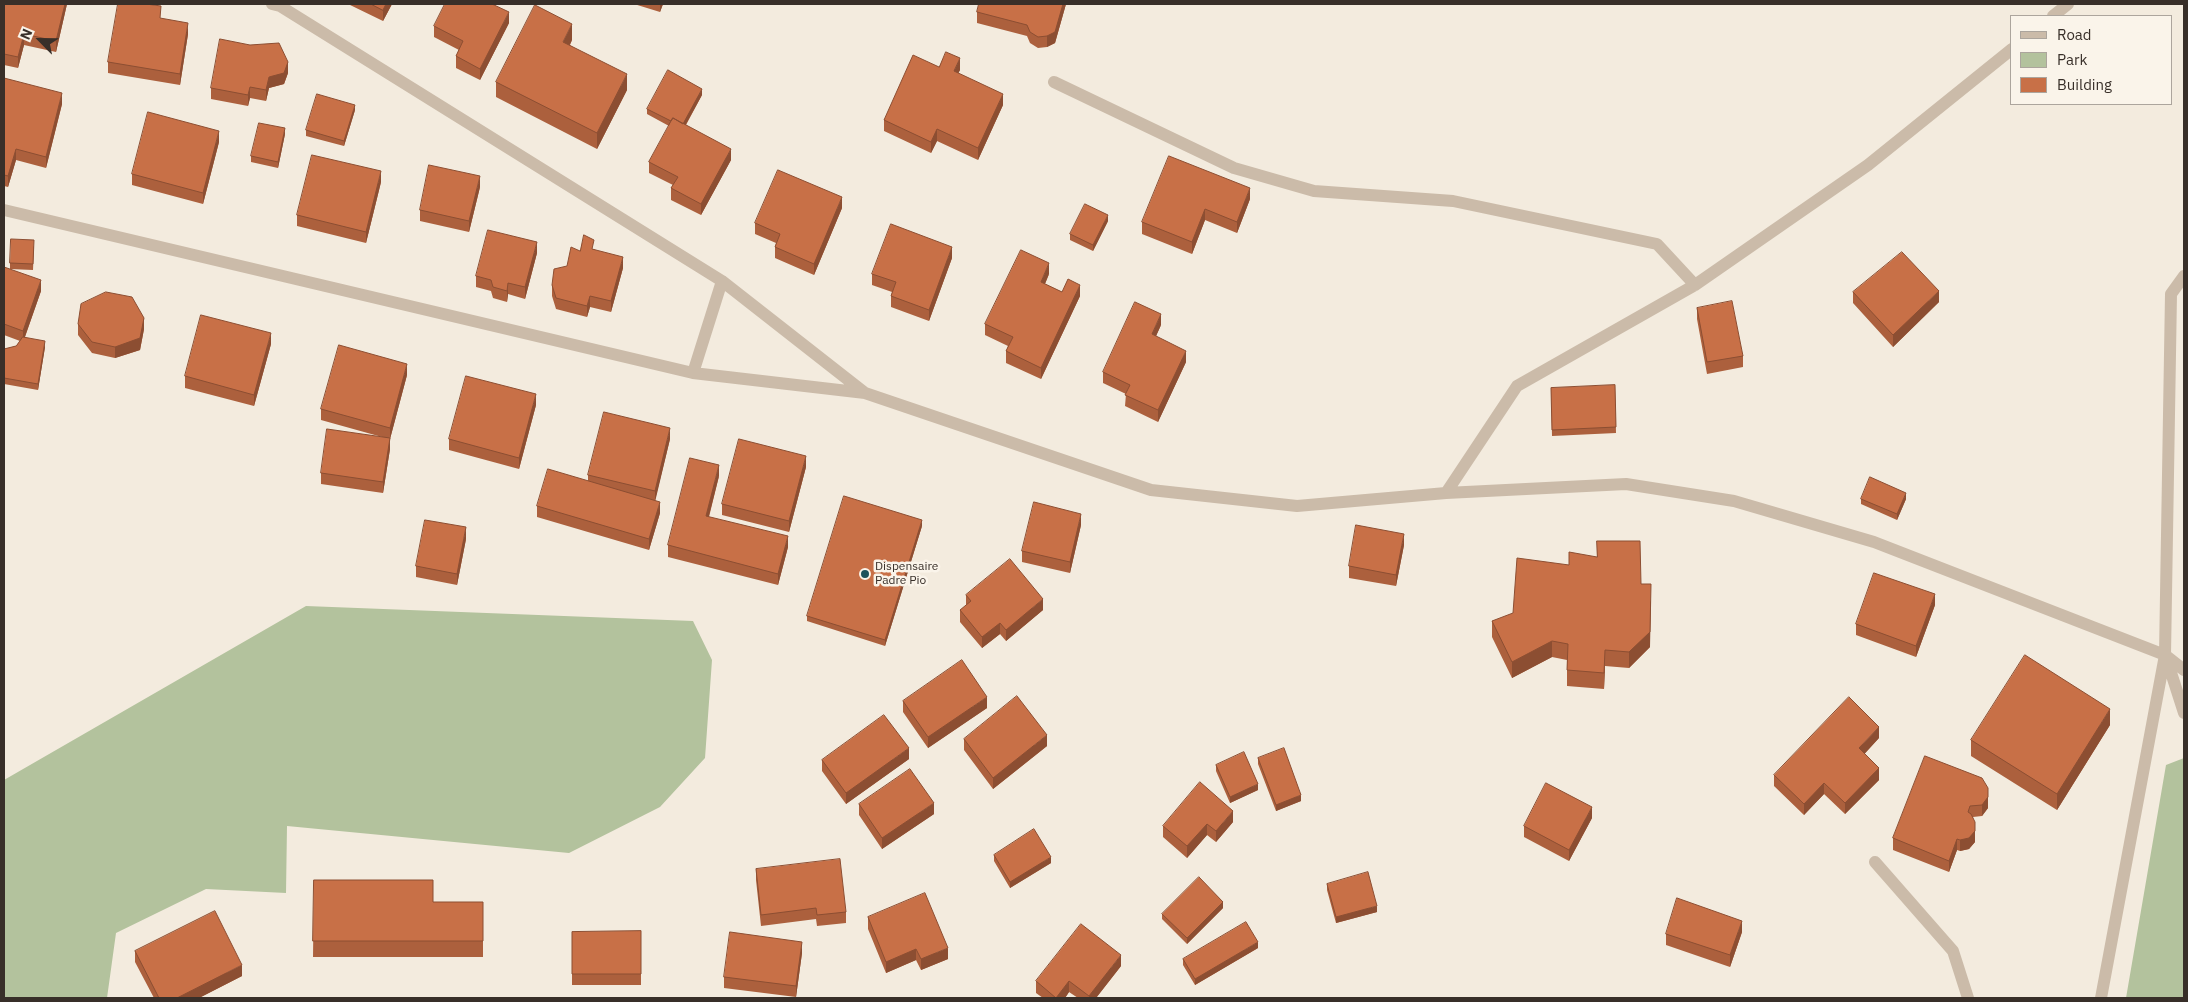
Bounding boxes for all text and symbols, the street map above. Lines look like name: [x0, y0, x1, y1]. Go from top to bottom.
north arrow: [15, 15, 65, 65]
legend: [2010, 15, 2173, 105]
text: Road: [2057, 25, 2092, 44]
text: N: [16, 26, 36, 42]
text: Park: [2057, 50, 2087, 69]
text: Building: [2057, 75, 2112, 94]
place label: Dispensaire Padre Pio: [875, 560, 938, 588]
marker: Dispensaire Padre Pio: [859, 568, 871, 580]

